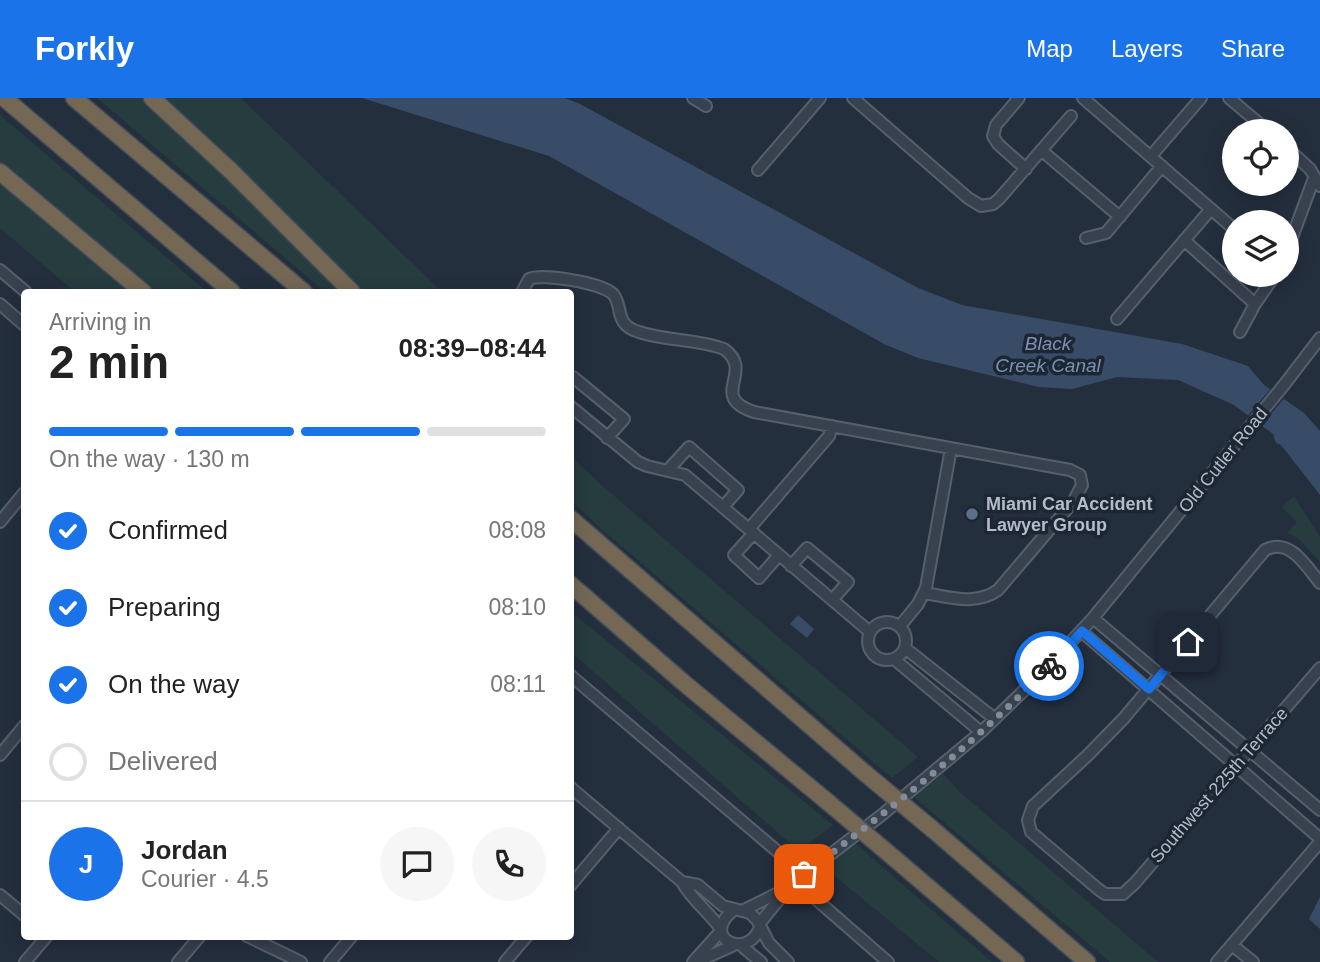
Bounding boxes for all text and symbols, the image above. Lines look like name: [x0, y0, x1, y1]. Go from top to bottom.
text: Forkly: [35, 30, 134, 67]
text: Map: [1026, 35, 1073, 62]
text: Layers: [1111, 35, 1183, 62]
text: Share: [1221, 35, 1285, 62]
map controls: [1222, 119, 1299, 287]
button: locate: [1222, 119, 1299, 196]
button: layers: [1222, 210, 1299, 287]
text: Arriving in: [49, 309, 151, 335]
text: 08:39–08:44: [399, 333, 546, 363]
water label: Black Creek Canal: [995, 333, 1102, 376]
text: 2 min: [49, 336, 169, 388]
street label: Old Cutler Road: [1175, 404, 1271, 516]
text: On the way · 130 m: [49, 446, 250, 472]
place label: Miami Car Accident Lawyer Group: [986, 494, 1152, 535]
marker: Miami Car Accident Lawyer Group: [964, 506, 980, 522]
icon: check: [49, 512, 87, 550]
text: Confirmed: [108, 515, 228, 545]
text: 08:08: [488, 517, 546, 543]
icon: check: [49, 589, 87, 627]
text: Preparing: [108, 592, 221, 622]
text: 08:10: [488, 594, 546, 620]
pin: [1158, 612, 1218, 672]
icon: home: [1169, 623, 1207, 661]
courier: [1014, 631, 1084, 701]
icon: bike: [1030, 647, 1068, 685]
icon: check: [49, 666, 87, 704]
text: On the way: [108, 669, 240, 699]
text: 08:11: [490, 671, 546, 697]
street label: Southwest 225th Terrace: [1146, 703, 1292, 867]
text: Delivered: [108, 746, 218, 776]
button: chat: [380, 827, 454, 901]
button: phone: [472, 827, 546, 901]
text: Jordan: [141, 835, 228, 865]
pin: [774, 844, 834, 904]
text: J: [79, 849, 93, 879]
icon: bag: [785, 855, 823, 893]
text: Courier · 4.5: [141, 866, 269, 892]

